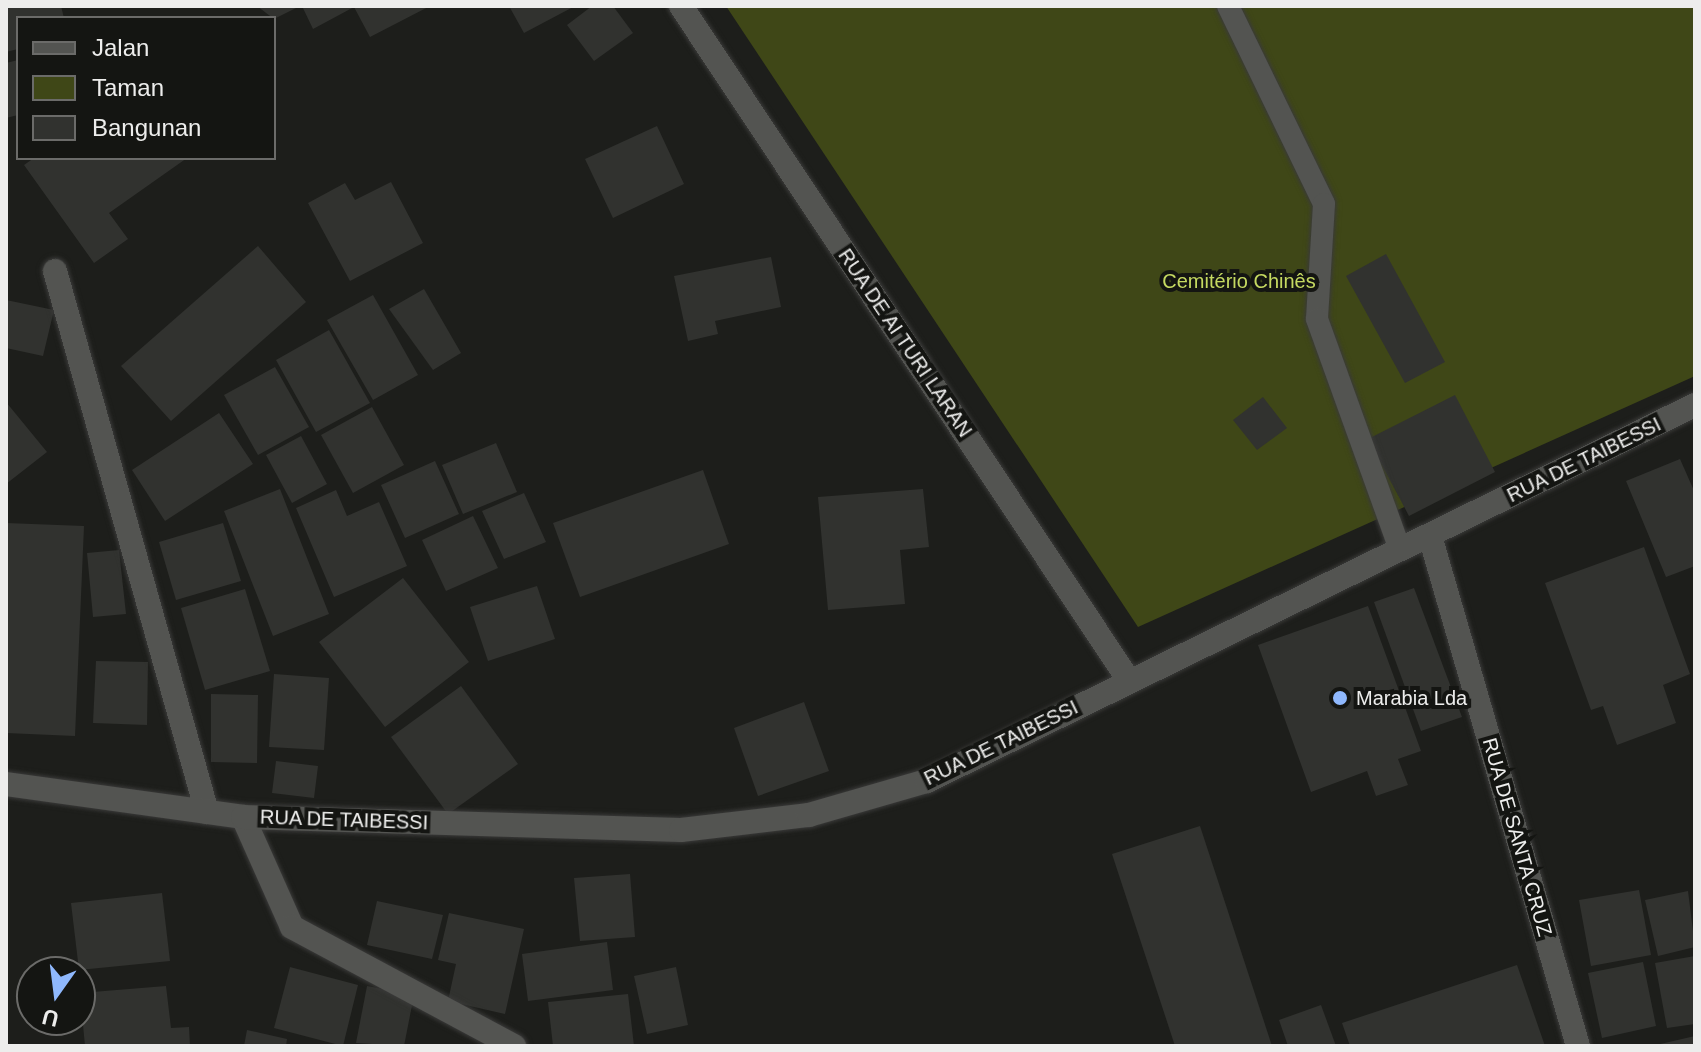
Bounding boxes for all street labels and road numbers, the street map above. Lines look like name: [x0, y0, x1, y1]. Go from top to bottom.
street label: RUA DE AI TURI LARAN: [832, 243, 978, 443]
street label: RUA DE TAIBESSI: [1502, 412, 1666, 508]
street label: RUA DE TAIBESSI: [919, 695, 1083, 791]
street label: RUA DE SANTA CRUZ: [1477, 734, 1557, 940]
street label: RUA DE TAIBESSI: [259, 805, 429, 835]

